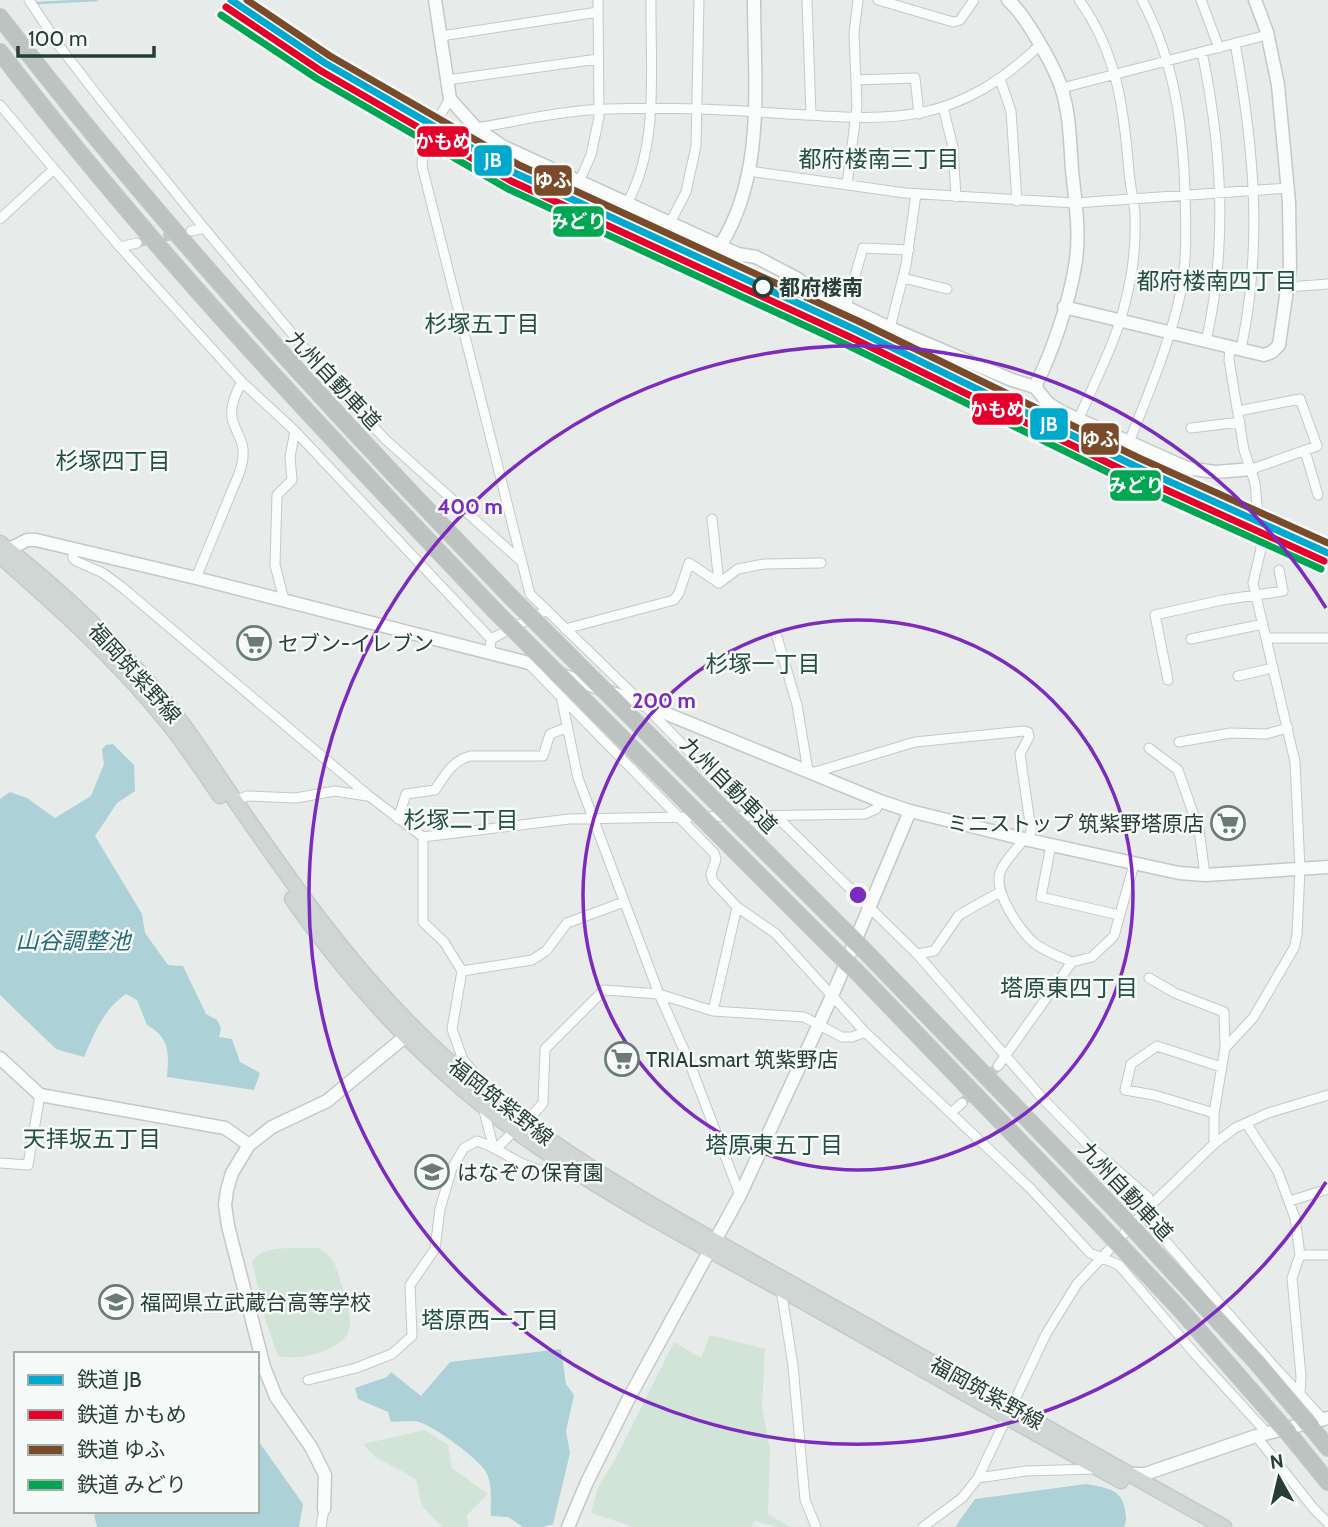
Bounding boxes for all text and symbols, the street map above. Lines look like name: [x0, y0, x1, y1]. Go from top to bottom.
scale bar: [18, 14, 154, 58]
text: 100 m: [28, 26, 87, 51]
line badge: かもめ: [416, 125, 470, 158]
text: かもめ: [414, 130, 472, 153]
line badge: JB: [473, 144, 513, 177]
district label: 都府楼南三丁目: [799, 145, 960, 173]
text: JB: [483, 149, 502, 172]
line badge: ゆふ: [533, 164, 573, 197]
text: ゆふ: [534, 169, 572, 192]
line badge: みどり: [552, 205, 605, 238]
text: みどり: [549, 210, 607, 233]
district label: 都府楼南四丁目: [1137, 267, 1298, 295]
place label: 都府楼南: [779, 275, 863, 300]
marker: 都府楼南: [753, 277, 773, 297]
district label: 杉塚五丁目: [425, 310, 540, 338]
street label: 九州自動車道: [282, 325, 386, 435]
line badge: かもめ: [971, 392, 1024, 426]
text: かもめ: [968, 398, 1026, 421]
line badge: JB: [1029, 407, 1069, 441]
text: JB: [1039, 413, 1058, 436]
line badge: ゆふ: [1080, 422, 1120, 456]
text: ゆふ: [1081, 428, 1119, 451]
district label: 杉塚四丁目: [56, 447, 171, 475]
line badge: みどり: [1109, 469, 1162, 502]
text: みどり: [1107, 474, 1165, 497]
text: 400 m: [437, 494, 503, 519]
street label: 福岡筑紫野線: [84, 618, 186, 728]
supermarket icon: セブン-イレブン: [235, 624, 273, 662]
place label: セブン-イレブン: [278, 631, 434, 656]
district label: 杉塚一丁目: [706, 650, 821, 678]
text: 200 m: [632, 688, 696, 713]
street label: 九州自動車道: [676, 732, 782, 838]
supermarket icon: ミニストップ 筑紫野塔原店: [1209, 804, 1247, 842]
district label: 杉塚二丁目: [404, 806, 519, 834]
place label: ミニストップ 筑紫野塔原店: [947, 811, 1204, 836]
centre of rings: [846, 883, 870, 907]
water label: 山谷調整池: [16, 927, 133, 955]
district label: 塔原東四丁目: [1000, 974, 1138, 1002]
supermarket icon: TRIALsmart 筑紫野店: [603, 1040, 641, 1078]
place label: TRIALsmart 筑紫野店: [646, 1047, 838, 1072]
street label: 福岡筑紫野線: [444, 1053, 558, 1151]
district label: 天拝坂五丁目: [23, 1125, 161, 1153]
district label: 塔原東五丁目: [705, 1131, 843, 1159]
street label: 九州自動車道: [1074, 1136, 1178, 1246]
school or university icon: はなぞの保育園: [413, 1153, 451, 1191]
place label: はなぞの保育園: [457, 1160, 604, 1185]
school or university icon: 福岡県立武蔵台高等学校: [97, 1283, 135, 1321]
place label: 福岡県立武蔵台高等学校: [140, 1290, 371, 1315]
district label: 塔原西一丁目: [421, 1306, 559, 1334]
legend: [14, 1352, 259, 1513]
street label: 福岡筑紫野線: [926, 1352, 1048, 1434]
text: 鉄道 JB: [77, 1367, 142, 1392]
text: 鉄道 かもめ: [77, 1402, 187, 1427]
text: 鉄道 ゆふ: [77, 1437, 165, 1462]
north arrow: [1244, 1443, 1314, 1513]
text: N: [1268, 1449, 1285, 1474]
text: 鉄道 みどり: [77, 1472, 187, 1497]

